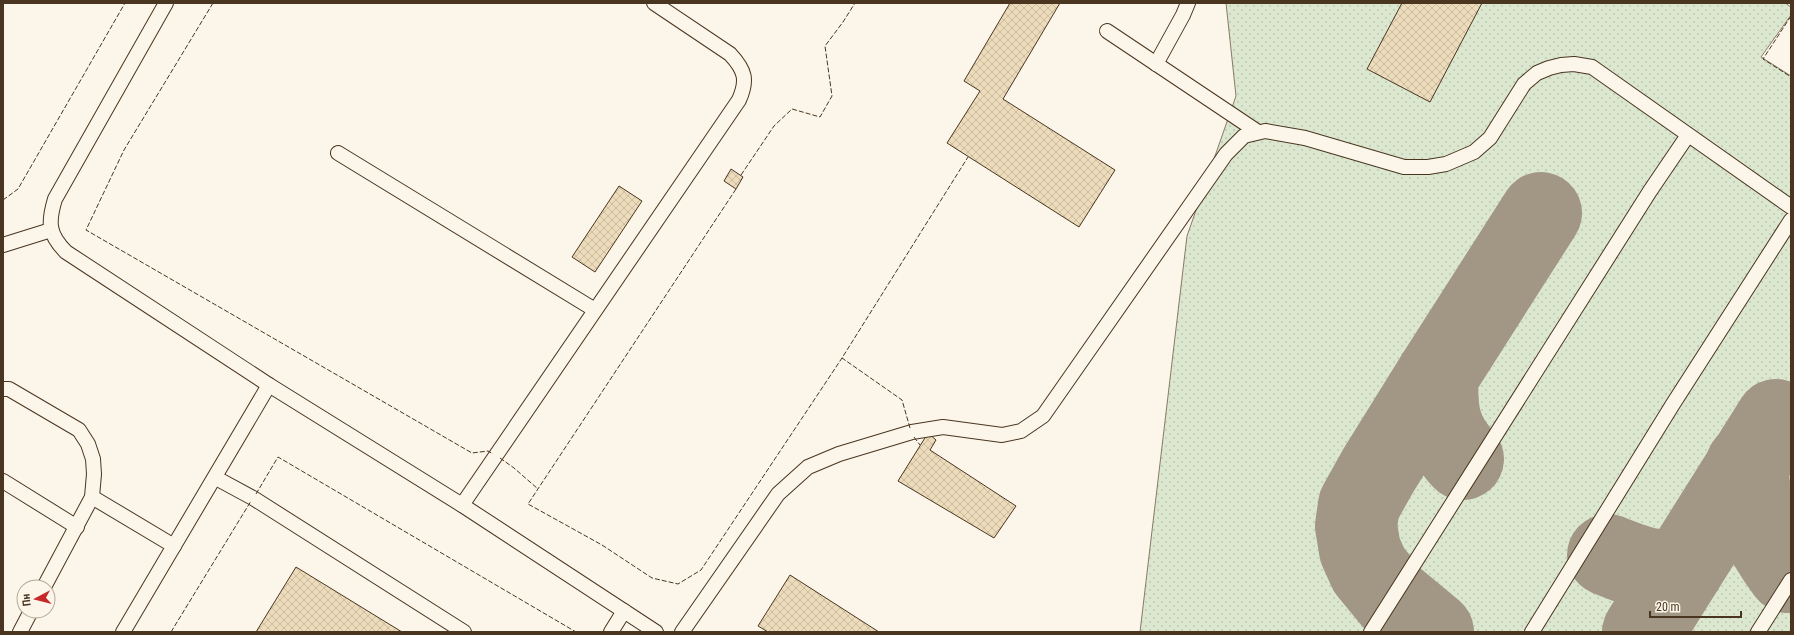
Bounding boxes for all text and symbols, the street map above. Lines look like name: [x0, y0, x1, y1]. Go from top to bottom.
north arrow: [16, 579, 56, 619]
text: Пн: [19, 593, 34, 607]
scale bar: [1650, 593, 1741, 619]
text: 20 m: [1656, 600, 1680, 614]

